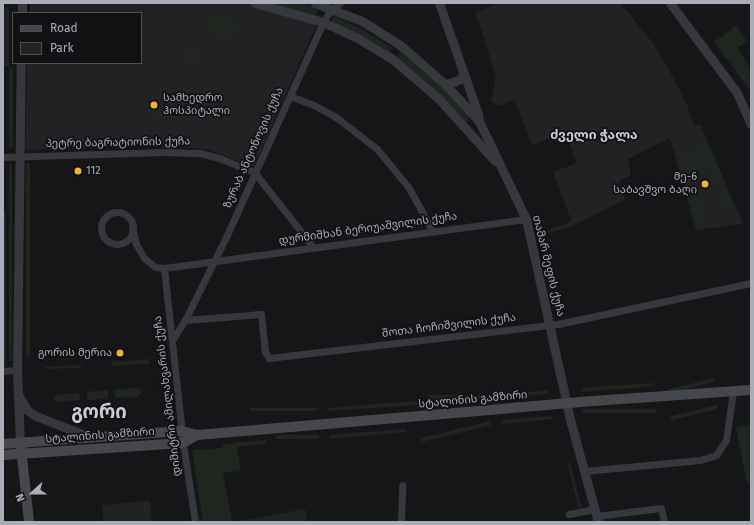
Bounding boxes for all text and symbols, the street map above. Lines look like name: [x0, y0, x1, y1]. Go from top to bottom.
legend: [12, 12, 142, 64]
text: Road: [50, 21, 78, 35]
text: Park: [50, 41, 74, 55]
street label: ზურაბ ანტონოვის ქუჩა: [221, 85, 287, 211]
place label: სამხედრო ჰოსპიტალი: [163, 92, 230, 118]
marker: სამხედრო ჰოსპიტალი: [148, 99, 160, 111]
district label: ძველი ჭალა: [550, 127, 638, 143]
street label: პეტრე ბაგრატიონის ქუჩა: [46, 135, 190, 151]
place label: 112: [86, 164, 101, 178]
marker: 112: [73, 166, 83, 176]
place label: მე-6 საბავშვო ბაღი: [613, 171, 697, 197]
marker: მე-6 საბავშვო ბაღი: [700, 179, 710, 189]
street label: დურმიშხან ბერიუაშვილის ქუჩა: [278, 210, 458, 248]
street label: თამარ მეფის ქუჩა: [529, 214, 567, 318]
street label: შოთა ჩოჩიშვილის ქუჩა: [381, 311, 517, 341]
street label: დიმიტრი ამილახვარის ქუჩა: [152, 315, 184, 477]
place label: გორის მერია: [38, 346, 112, 360]
marker: გორის მერია: [115, 348, 125, 358]
street label: სტალინის გამზირი: [418, 389, 528, 411]
district label: გორი: [71, 401, 127, 423]
street label: სტალინის გამზირი: [45, 426, 155, 446]
north arrow: [12, 473, 52, 513]
text: N: [13, 492, 28, 503]

